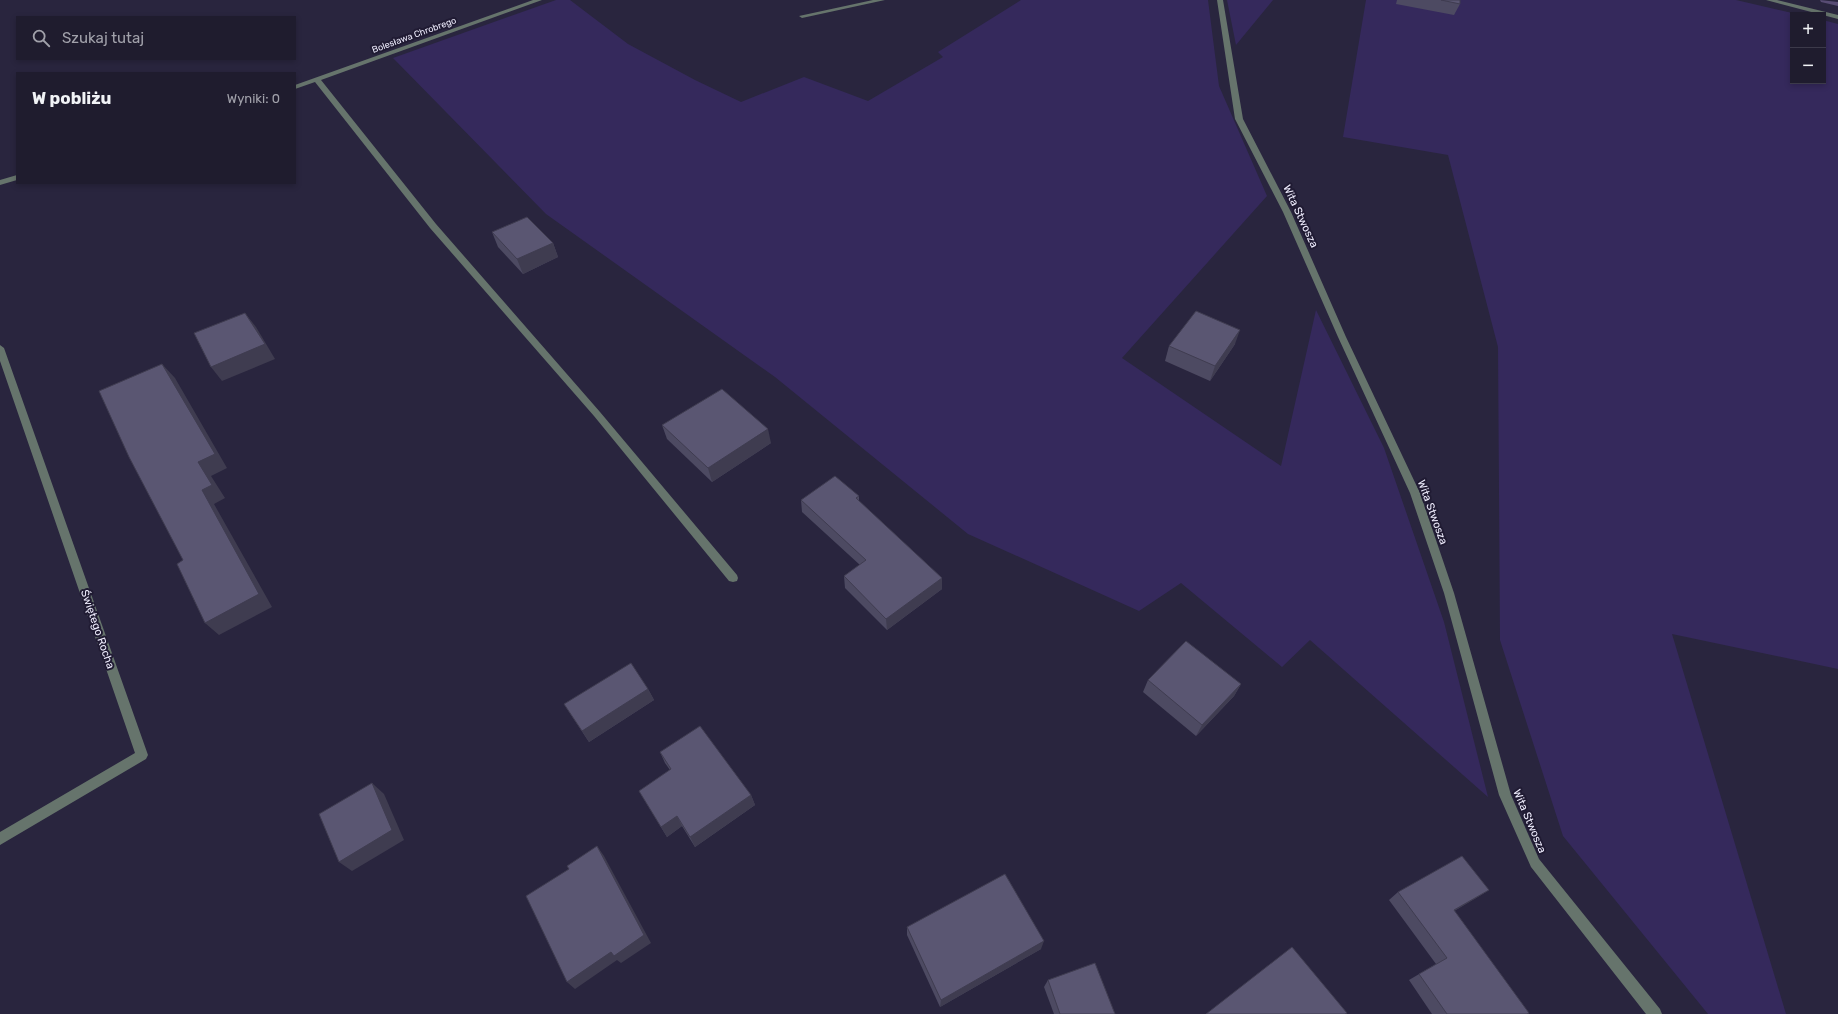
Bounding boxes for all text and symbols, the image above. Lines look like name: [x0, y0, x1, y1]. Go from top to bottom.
map controls: [1790, 12, 1826, 84]
button: +: [1790, 12, 1826, 48]
street label: Bolesława Chrobrego: [371, 15, 457, 55]
search box: [16, 16, 296, 60]
icon: search: [30, 27, 52, 49]
text: Szukaj tutaj: [62, 29, 144, 47]
button: −: [1790, 48, 1826, 84]
text: W pobliżu: [32, 88, 111, 108]
text: Wyniki: 0: [227, 91, 280, 106]
street label: Wita Stwosza: [1280, 183, 1321, 250]
street label: Wita Stwosza: [1415, 478, 1450, 546]
street label: Świętego Rocha: [78, 588, 117, 670]
street label: Wita Stwosza: [1510, 787, 1549, 855]

